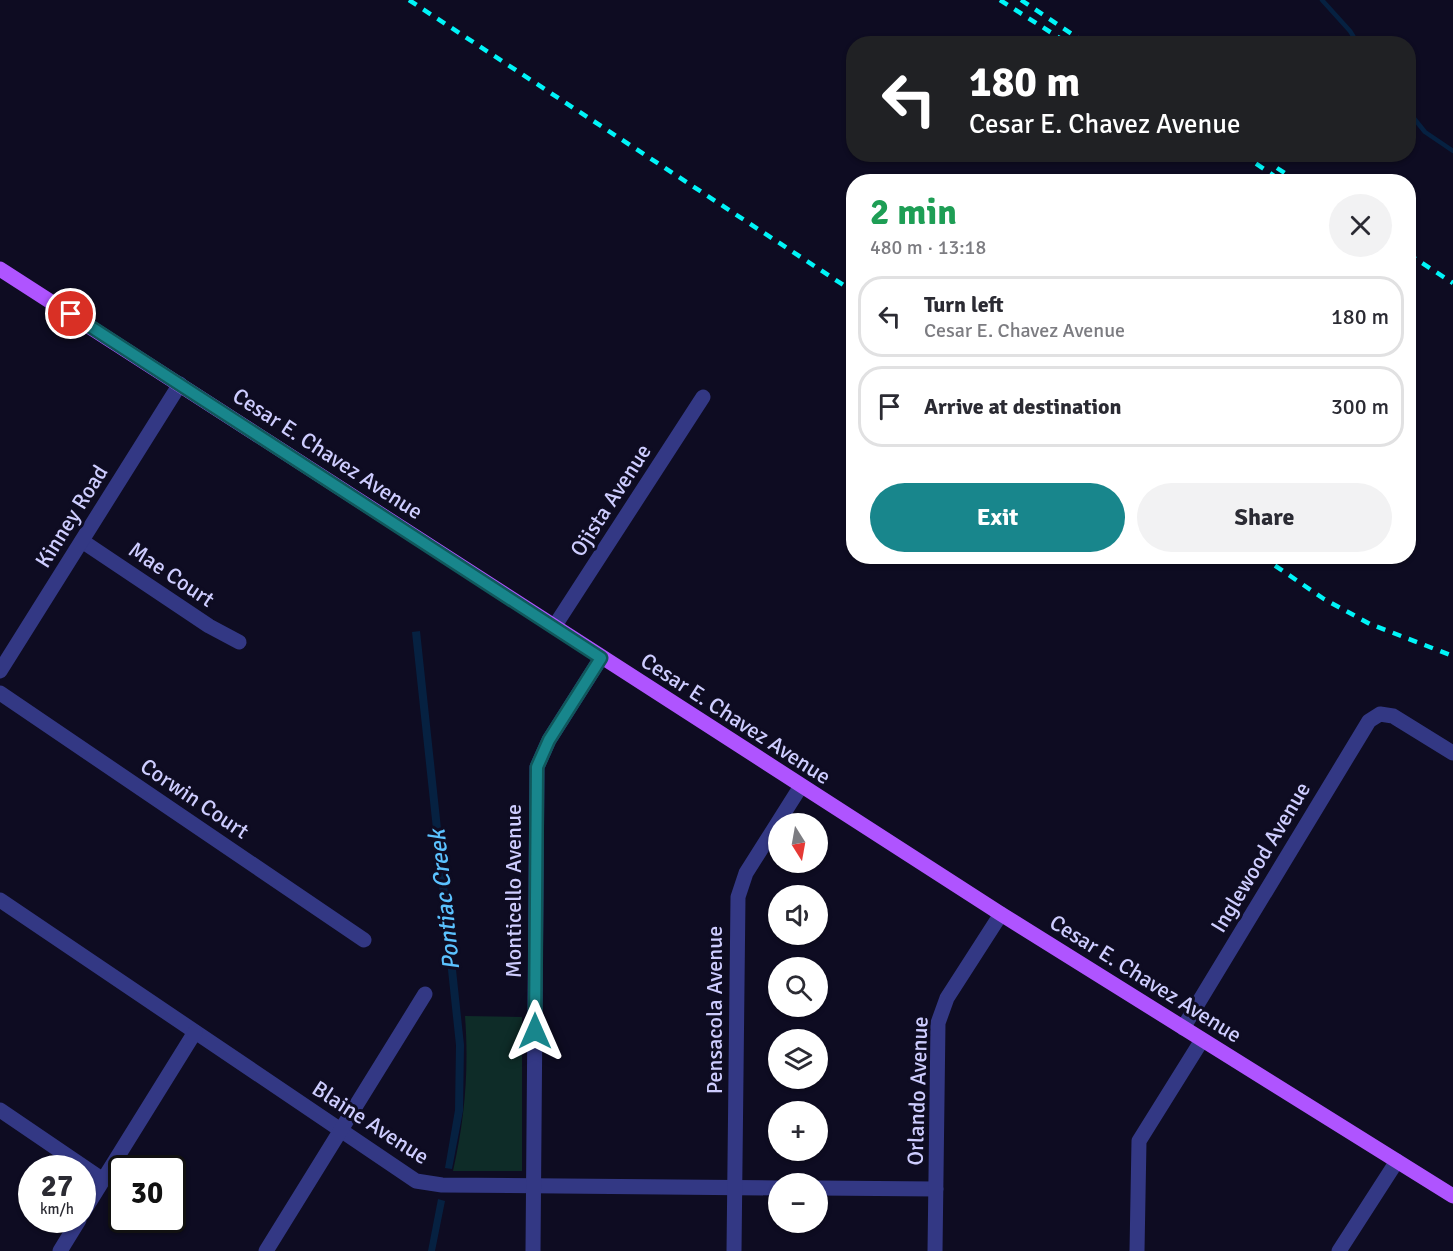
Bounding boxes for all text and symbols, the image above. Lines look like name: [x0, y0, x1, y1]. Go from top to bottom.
text: 180 m: [969, 57, 1080, 108]
icon: left: [870, 60, 948, 138]
text: Cesar E. Chavez Avenue: [969, 108, 1240, 141]
text: 2 min: [870, 190, 957, 235]
button: close: [1329, 194, 1392, 257]
text: 480 m · 13:18: [870, 235, 986, 260]
pin: [45, 288, 96, 339]
text: Turn left: [924, 291, 1004, 318]
icon: arrive: [54, 297, 87, 330]
icon: left: [873, 300, 906, 333]
text: 180 m: [1331, 303, 1389, 330]
text: Cesar E. Chavez Avenue: [924, 318, 1125, 343]
street label: Cesar E. Chavez Avenue: [228, 382, 428, 525]
icon: arrive: [873, 390, 906, 423]
text: Arrive at destination: [924, 393, 1121, 420]
text: 300 m: [1331, 393, 1389, 420]
street label: Ojista Avenue: [564, 439, 657, 562]
street label: Kinney Road: [29, 460, 114, 573]
button: Exit: [870, 483, 1125, 552]
button: Share: [1137, 483, 1392, 552]
street label: Mae Court: [124, 536, 220, 613]
street label: Cesar E. Chavez Avenue: [636, 647, 836, 790]
street label: Corwin Court: [135, 752, 254, 845]
street label: Inglewood Avenue: [1205, 777, 1316, 937]
street label: Monticello Avenue: [500, 804, 527, 978]
north arrow: [768, 813, 828, 873]
map controls: [768, 813, 828, 1233]
water label: Pontiac Creek: [421, 826, 466, 972]
button: sound: [768, 885, 828, 945]
street label: Cesar E. Chavez Avenue: [1045, 908, 1247, 1048]
street label: Pensacola Avenue: [701, 926, 728, 1094]
button: search: [768, 957, 828, 1017]
position arrow: [503, 999, 567, 1063]
street label: Orlando Avenue: [901, 1016, 934, 1166]
button: layers: [768, 1029, 828, 1089]
street label: Blaine Avenue: [307, 1075, 434, 1170]
button: +: [768, 1101, 828, 1161]
speed limit sign: 30: [108, 1155, 186, 1233]
text: 27: [41, 1168, 73, 1205]
button: −: [768, 1173, 828, 1233]
text: km/h: [40, 1200, 74, 1218]

